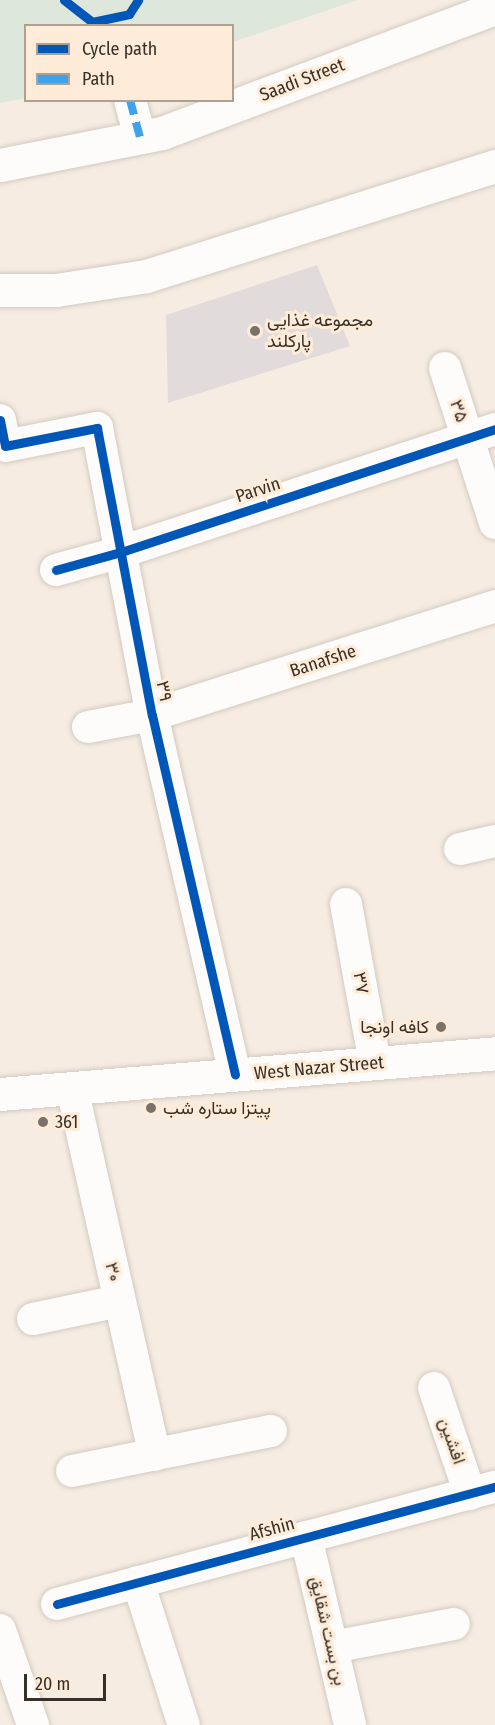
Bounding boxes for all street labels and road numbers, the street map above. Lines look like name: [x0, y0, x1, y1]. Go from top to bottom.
street label: Saadi Street: [257, 54, 347, 106]
street label: ۳۵: [445, 397, 473, 425]
street label: Parvin: [233, 473, 283, 507]
street label: Banafshe: [287, 640, 359, 682]
street label: ۳۹: [151, 679, 177, 703]
street label: ۳۷: [348, 970, 374, 996]
street label: West Nazar Street: [253, 1052, 385, 1084]
street label: ۳۰: [100, 1260, 126, 1284]
street label: افشین: [434, 1415, 470, 1467]
street label: Afshin: [247, 1513, 297, 1545]
street label: بن بست شقایق: [305, 1574, 351, 1688]

